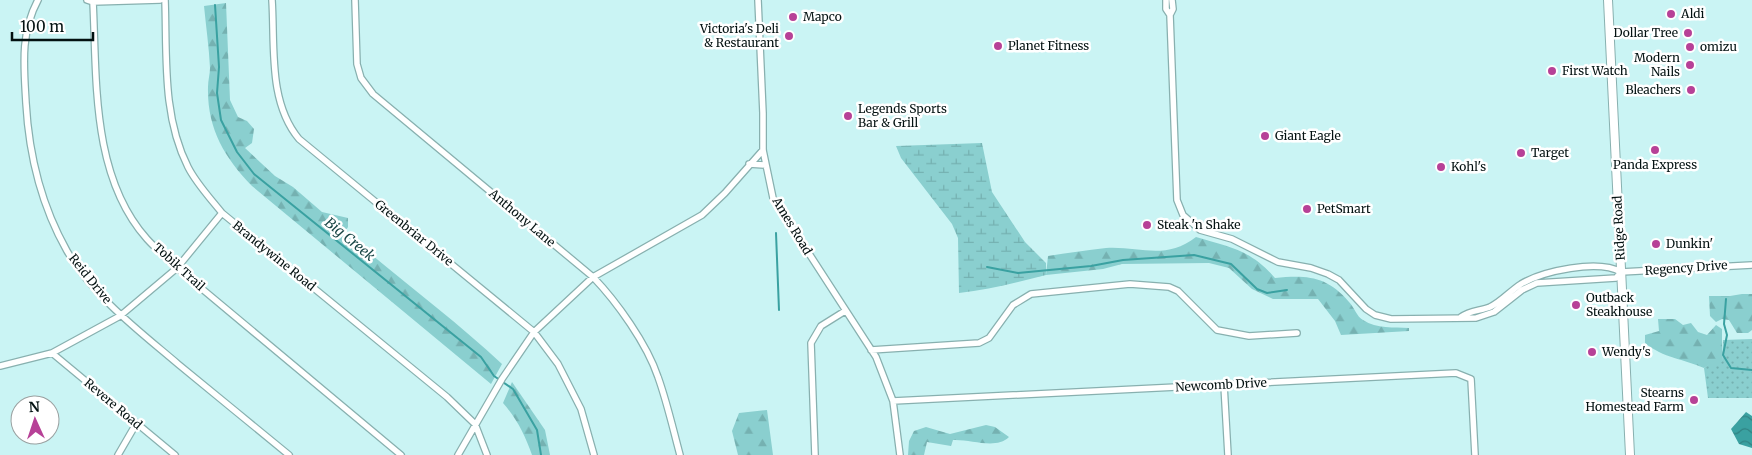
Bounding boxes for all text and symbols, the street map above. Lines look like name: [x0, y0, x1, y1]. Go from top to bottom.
place label: Aldi: [1680, 6, 1705, 21]
marker: Aldi: [1665, 8, 1677, 20]
place label: Mapco: [803, 9, 842, 24]
scale bar: [12, 10, 94, 42]
marker: Mapco: [787, 11, 799, 23]
text: 100 m: [20, 17, 64, 36]
place label: Victoria's Deli & Restaurant: [699, 21, 779, 50]
place label: Dollar Tree: [1614, 25, 1678, 40]
marker: Dollar Tree: [1682, 27, 1694, 39]
marker: Victoria's Deli & Restaurant: [783, 30, 795, 42]
place label: Planet Fitness: [1008, 38, 1089, 53]
place label: omizu: [1700, 39, 1737, 54]
marker: Planet Fitness: [992, 40, 1004, 52]
marker: omizu: [1684, 41, 1696, 53]
place label: Modern Nails: [1634, 50, 1680, 79]
marker: Modern Nails: [1684, 59, 1696, 71]
place label: First Watch: [1562, 63, 1628, 78]
marker: First Watch: [1546, 65, 1558, 77]
place label: Bleachers: [1625, 82, 1681, 97]
marker: Bleachers: [1685, 84, 1697, 96]
place label: Legends Sports Bar & Grill: [858, 101, 947, 130]
marker: Legends Sports Bar & Grill: [842, 110, 854, 122]
place label: Giant Eagle: [1275, 128, 1341, 143]
marker: Giant Eagle: [1259, 130, 1271, 142]
marker: Panda Express: [1649, 144, 1661, 156]
place label: Target: [1531, 145, 1569, 160]
marker: Target: [1515, 147, 1527, 159]
place label: Panda Express: [1613, 157, 1697, 172]
place label: Kohl's: [1451, 159, 1486, 174]
marker: Kohl's: [1435, 161, 1447, 173]
street label: Anthony Lane: [485, 185, 558, 250]
street label: Ames Road: [769, 193, 815, 257]
street label: Ridge Road: [1609, 195, 1628, 261]
street label: Greenbriar Drive: [372, 196, 457, 269]
place label: PetSmart: [1317, 201, 1371, 216]
marker: PetSmart: [1301, 203, 1313, 215]
water label: Big Creek: [321, 213, 379, 265]
place label: Steak 'n Shake: [1157, 217, 1241, 232]
street label: Brandywine Road: [230, 218, 319, 294]
marker: Steak 'n Shake: [1141, 219, 1153, 231]
place label: Dunkin': [1666, 236, 1713, 251]
marker: Dunkin': [1650, 238, 1662, 250]
street label: Tobik Trail: [151, 240, 208, 294]
street label: Reid Drive: [66, 251, 115, 307]
street label: Regency Drive: [1644, 257, 1728, 278]
place label: Outback Steakhouse: [1586, 290, 1652, 319]
marker: Outback Steakhouse: [1570, 299, 1582, 311]
place label: Wendy's: [1601, 344, 1651, 359]
marker: Wendy's: [1586, 346, 1598, 358]
street label: Revere Road: [81, 375, 145, 432]
street label: Newcomb Drive: [1175, 375, 1267, 394]
place label: Stearns Homestead Farm: [1586, 385, 1684, 414]
marker: Stearns Homestead Farm: [1688, 394, 1700, 406]
north arrow: [10, 395, 60, 445]
text: N: [28, 398, 40, 416]

